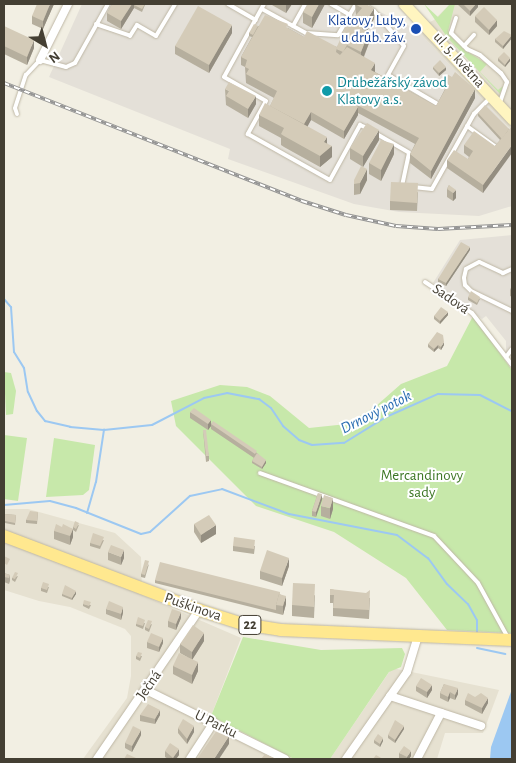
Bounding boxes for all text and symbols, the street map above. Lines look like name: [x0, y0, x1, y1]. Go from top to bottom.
place label: Klatovy, Luby, u drůb. záv.: [328, 11, 406, 46]
north arrow: [20, 20, 70, 70]
marker: Klatovy, Luby, u drůb. záv.: [410, 23, 422, 35]
street label: ul. 5. května: [429, 28, 489, 92]
text: N: [46, 48, 62, 65]
place label: Drůbežářský závod Klatovy a.s.: [337, 73, 447, 108]
marker: Drůbežářský závod Klatovy a.s.: [321, 85, 333, 97]
street label: Sadová: [429, 280, 473, 318]
water label: Drnový potok: [337, 386, 415, 438]
park label: Mercandinovy sady: [381, 466, 463, 501]
street label: Puškinova: [162, 589, 224, 625]
road number: 22: [238, 614, 262, 636]
street label: Ječná: [133, 667, 165, 703]
street label: U Parku: [192, 706, 240, 742]

